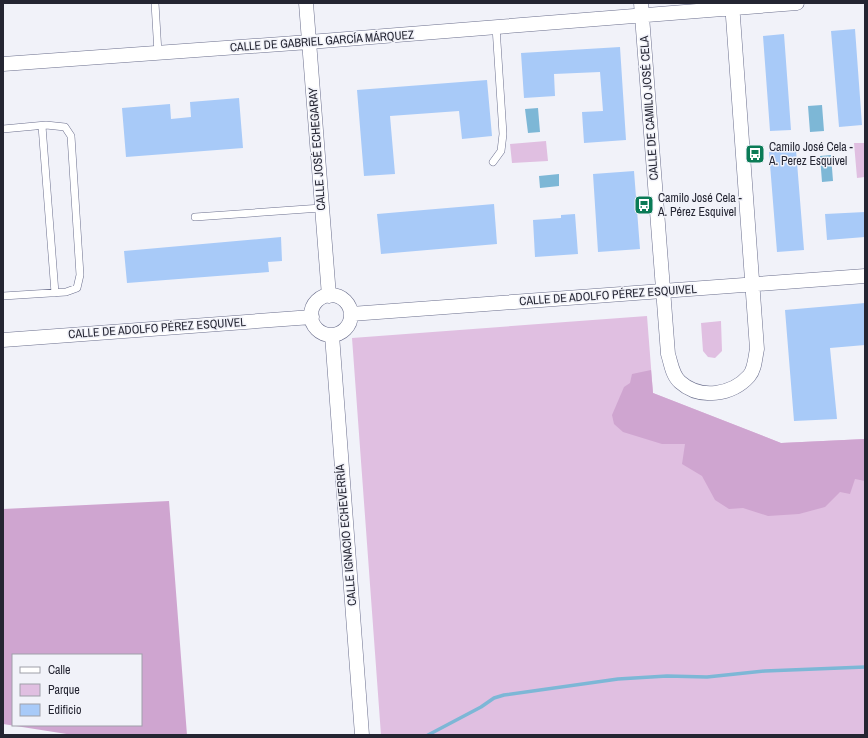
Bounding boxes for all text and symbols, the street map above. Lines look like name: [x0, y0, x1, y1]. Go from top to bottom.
street label: CALLE DE GABRIEL GARCÍA MÁRQUEZ: [229, 27, 415, 55]
street label: CALLE DE CAMILO JOSÉ CELA: [636, 35, 662, 181]
street label: CALLE JOSÉ ECHEGARAY: [305, 86, 329, 211]
place label: Camilo José Cela - A. Perez Esquivel: [768, 139, 853, 169]
bus stop icon: Camilo José Cela - A. Perez Esquivel: [744, 143, 766, 165]
place label: Camilo José Cela - A. Pérez Esquivel: [657, 190, 742, 220]
bus stop icon: Camilo José Cela - A. Pérez Esquivel: [633, 194, 655, 216]
street label: CALLE DE ADOLFO PÉREZ ESQUIVEL: [519, 281, 698, 309]
street label: CALLE DE ADOLFO PÉREZ ESQUIVEL: [68, 314, 247, 342]
street label: CALLE IGNACIO ECHEVERRÍA: [332, 463, 360, 607]
legend: [12, 654, 142, 726]
text: Calle: [48, 662, 70, 678]
text: Parque: [48, 682, 80, 698]
text: Edificio: [48, 702, 81, 718]

